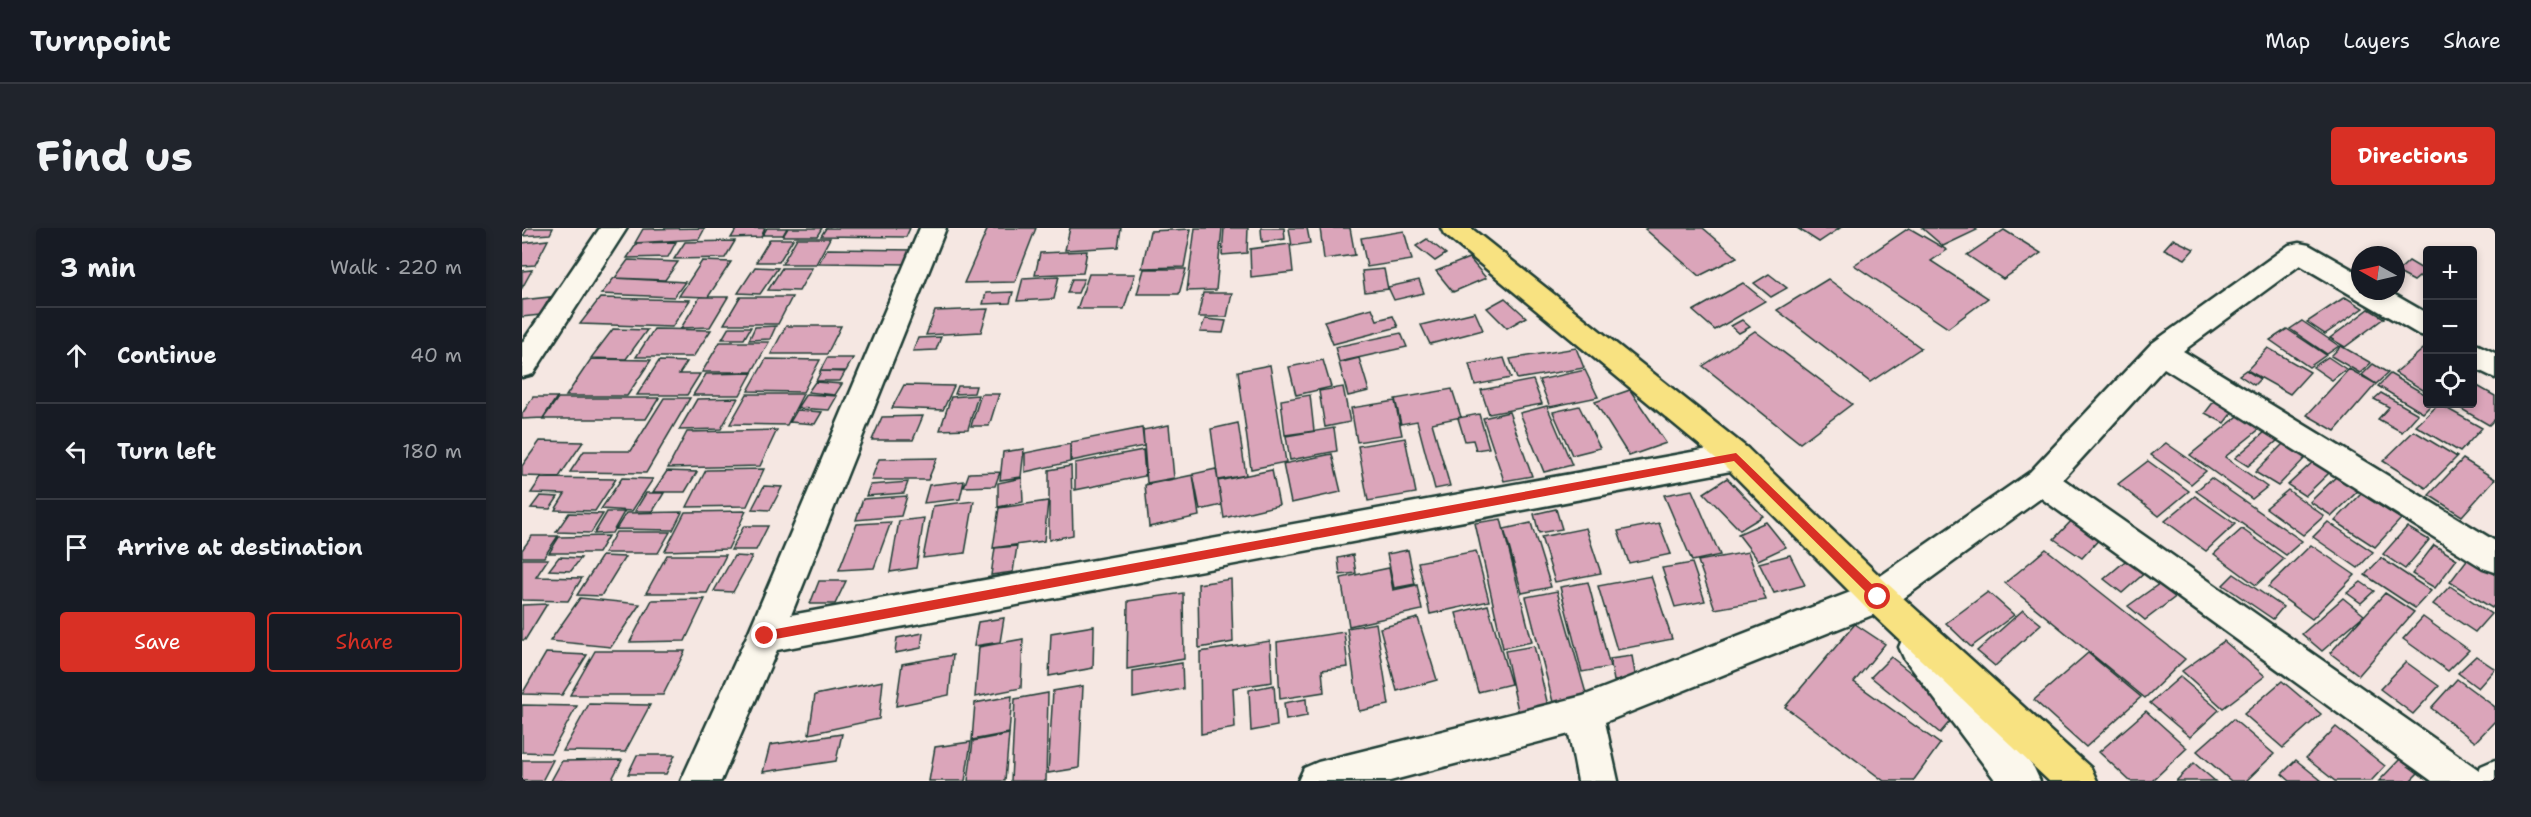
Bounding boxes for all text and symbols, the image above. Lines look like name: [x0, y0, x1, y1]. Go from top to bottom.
text: Turnpoint: [30, 22, 171, 60]
text: Map: [2265, 27, 2310, 55]
text: Layers: [2343, 27, 2410, 55]
text: Share: [2443, 27, 2501, 55]
button: Directions: [2331, 127, 2495, 185]
text: Find us: [36, 128, 193, 184]
north arrow: [2351, 246, 2405, 300]
map controls: [2423, 246, 2477, 408]
button: +: [2423, 246, 2477, 300]
text: 3 min: [60, 250, 136, 285]
text: Walk · 220 m: [330, 254, 462, 280]
button: −: [2423, 300, 2477, 354]
icon: ahead: [60, 339, 93, 372]
text: Continue: [117, 341, 217, 370]
text: 40 m: [410, 342, 462, 368]
button: locate: [2423, 354, 2477, 408]
icon: left: [60, 435, 93, 468]
text: Turn left: [117, 437, 216, 466]
text: 180 m: [402, 438, 462, 464]
icon: arrive: [60, 531, 93, 564]
text: Arrive at destination: [117, 533, 363, 562]
route start: [1864, 583, 1890, 609]
button: Save: [60, 612, 255, 672]
button: Share: [267, 612, 462, 672]
route end: [751, 622, 777, 648]

